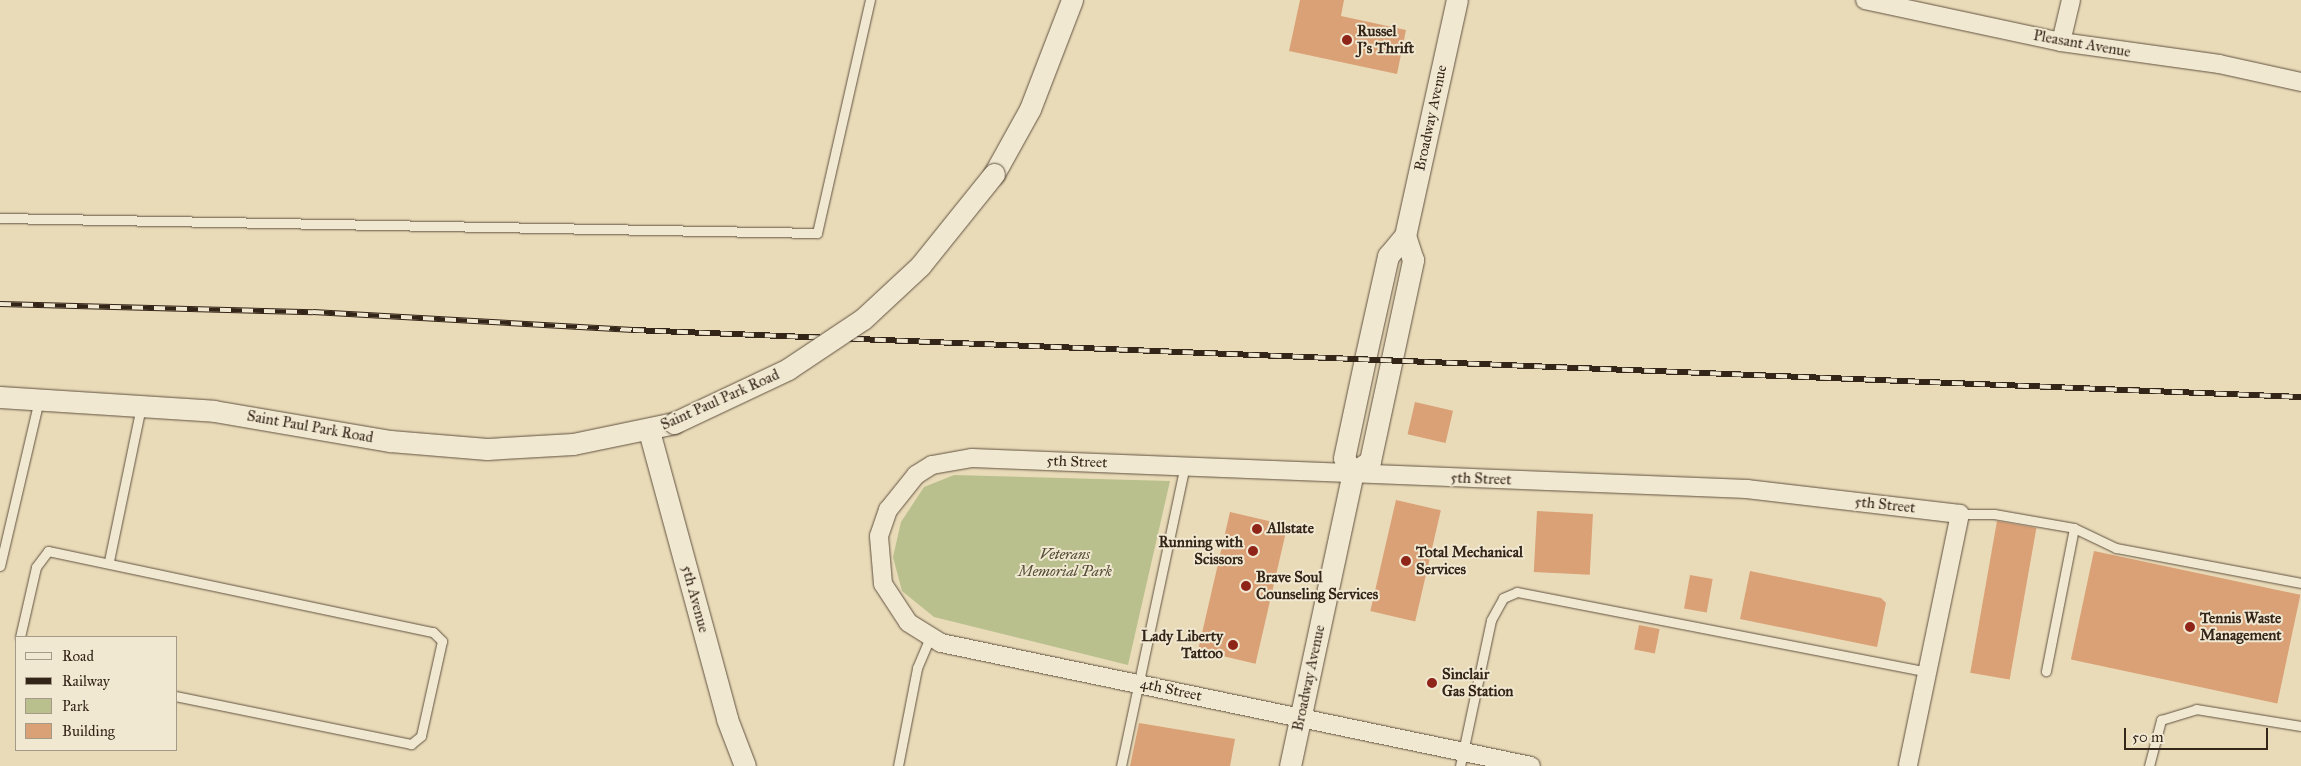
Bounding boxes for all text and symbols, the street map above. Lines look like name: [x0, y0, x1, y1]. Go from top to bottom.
place label: Russel J's Thrift: [1357, 22, 1414, 57]
street label: Pleasant Avenue: [2032, 27, 2132, 61]
marker: Russel J's Thrift: [1341, 34, 1353, 46]
street label: Broadway Avenue: [1411, 63, 1451, 173]
street label: Saint Paul Park Road: [658, 366, 782, 434]
street label: Saint Paul Park Road: [245, 407, 375, 447]
street label: 5th Street: [1046, 452, 1108, 472]
street label: 5th Street: [1450, 469, 1512, 489]
street label: 5th Street: [1854, 493, 1916, 517]
place label: Allstate: [1267, 520, 1314, 538]
marker: Allstate: [1251, 523, 1263, 535]
place label: Running with Scissors: [1158, 533, 1243, 568]
place label: Total Mechanical Services: [1416, 543, 1523, 578]
park label: Veterans Memorial Park: [1018, 545, 1112, 580]
marker: Running with Scissors: [1247, 545, 1259, 557]
marker: Total Mechanical Services: [1400, 555, 1412, 567]
street label: 5th Avenue: [677, 563, 713, 635]
place label: Brave Soul Counseling Services: [1256, 568, 1378, 603]
marker: Brave Soul Counseling Services: [1240, 580, 1252, 592]
place label: Tennis Waste Management: [2200, 609, 2282, 644]
marker: Tennis Waste Management: [2184, 621, 2196, 633]
street label: Broadway Avenue: [1289, 623, 1329, 733]
place label: Lady Liberty Tattoo: [1141, 627, 1223, 662]
legend: [15, 636, 178, 751]
marker: Lady Liberty Tattoo: [1227, 639, 1239, 651]
text: Road: [62, 647, 94, 665]
place label: Sinclair Gas Station: [1442, 665, 1513, 700]
text: Railway: [62, 672, 110, 690]
street label: 4th Street: [1139, 675, 1203, 705]
marker: Sinclair Gas Station: [1426, 677, 1438, 689]
text: Park: [62, 697, 89, 715]
scale bar: [2126, 718, 2270, 750]
text: Building: [62, 722, 115, 740]
text: 50 m: [2132, 728, 2164, 746]

